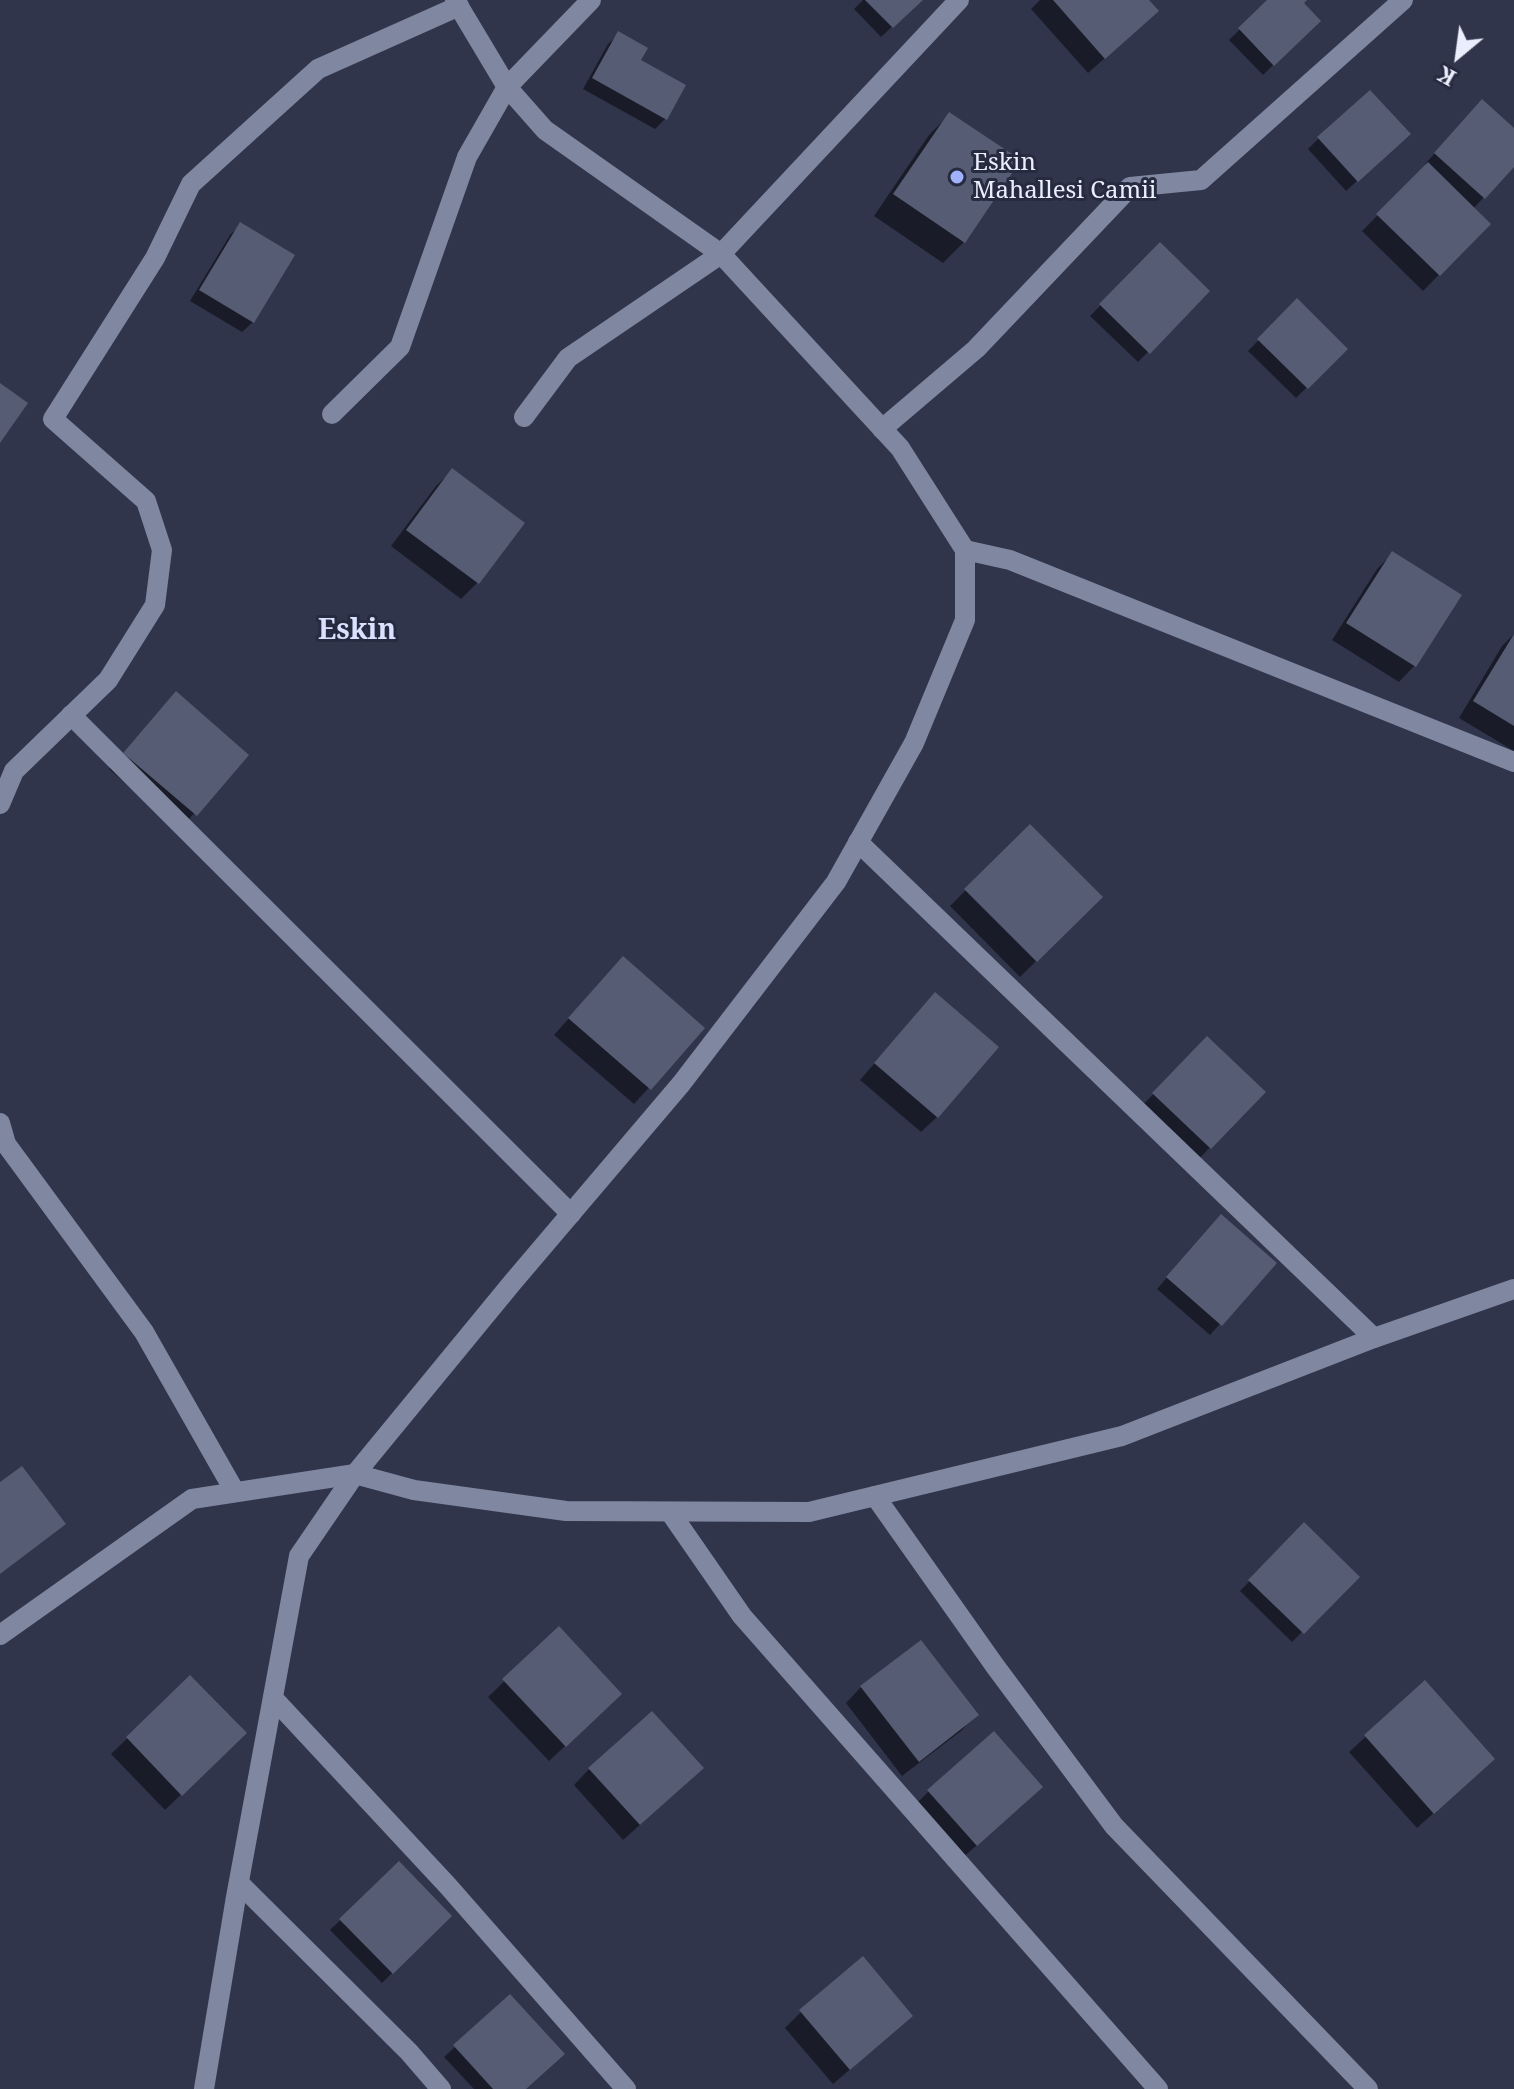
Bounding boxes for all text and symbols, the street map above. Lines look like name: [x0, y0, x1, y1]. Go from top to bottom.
north arrow: [1418, 16, 1498, 96]
text: K: [1432, 60, 1461, 94]
place label: Eskin Mahallesi Camii: [973, 149, 1157, 205]
marker: Eskin Mahallesi Camii: [948, 168, 966, 186]
district label: Eskin: [318, 614, 396, 648]

